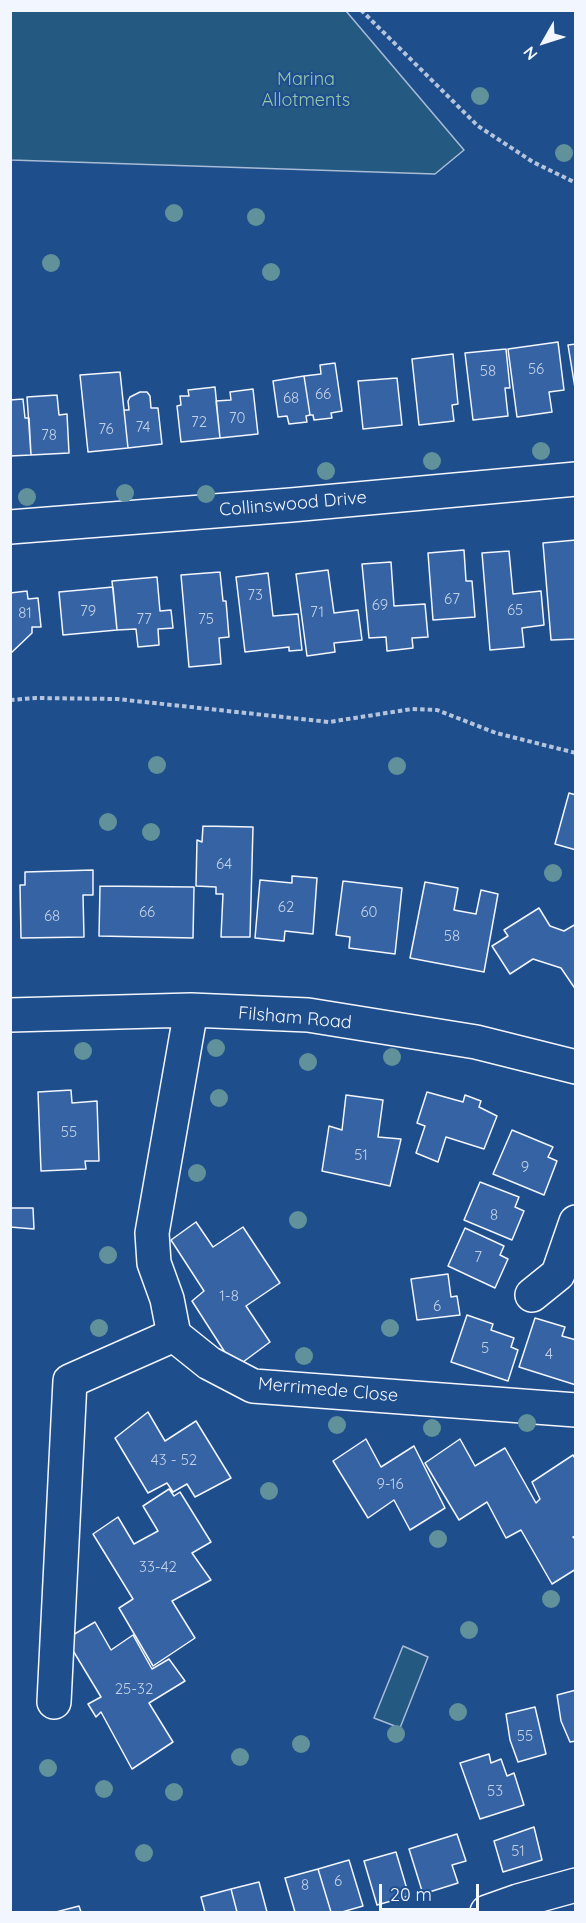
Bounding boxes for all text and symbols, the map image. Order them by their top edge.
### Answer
north arrow [514,12,574,72]
text: N [519,42,541,64]
park label: Marina Allotments [262,69,350,112]
house number: 56 [528,360,544,378]
house number: 58 [480,362,496,380]
house number: 66 [315,385,331,403]
house number: 68 [283,389,299,407]
house number: 70 [229,409,245,427]
house number: 72 [191,413,207,431]
house number: 74 [136,418,150,436]
house number: 76 [98,420,114,438]
house number: 78 [41,426,57,444]
street label: Collinswood Drive [218,487,368,521]
house number: 73 [247,586,263,604]
house number: 67 [444,590,460,608]
house number: 69 [372,596,388,614]
house number: 65 [507,601,523,619]
house number: 79 [80,602,96,620]
house number: 71 [310,603,324,621]
house number: 81 [18,604,32,622]
house number: 77 [136,610,152,628]
house number: 75 [198,610,214,628]
house number: 64 [216,855,232,873]
house number: 62 [278,898,294,916]
house number: 66 [139,903,155,921]
house number: 60 [361,903,377,921]
house number: 68 [44,907,60,925]
house number: 58 [444,927,460,945]
street label: Filsham Road [237,1002,353,1034]
house number: 55 [61,1123,77,1141]
house number: 51 [354,1146,368,1164]
house number: 9 [521,1158,529,1176]
house number: 8 [490,1206,498,1224]
house number: 7 [474,1248,482,1266]
house number: 1-8 [219,1287,239,1305]
house number: 6 [433,1297,441,1315]
house number: 5 [481,1339,489,1357]
house number: 4 [545,1345,553,1363]
street label: Merrimede Close [257,1373,399,1407]
house number: 43 - 52 [151,1451,197,1469]
house number: 9-16 [376,1475,404,1493]
house number: 33-42 [139,1558,177,1576]
house number: 25-32 [115,1680,153,1698]
house number: 55 [517,1727,533,1745]
house number: 53 [487,1782,503,1800]
house number: 51 [511,1842,525,1860]
house number: 6 [334,1872,342,1890]
scale bar [382,1872,482,1910]
house number: 8 [301,1876,309,1894]
text: 20 m [390,1883,432,1906]

